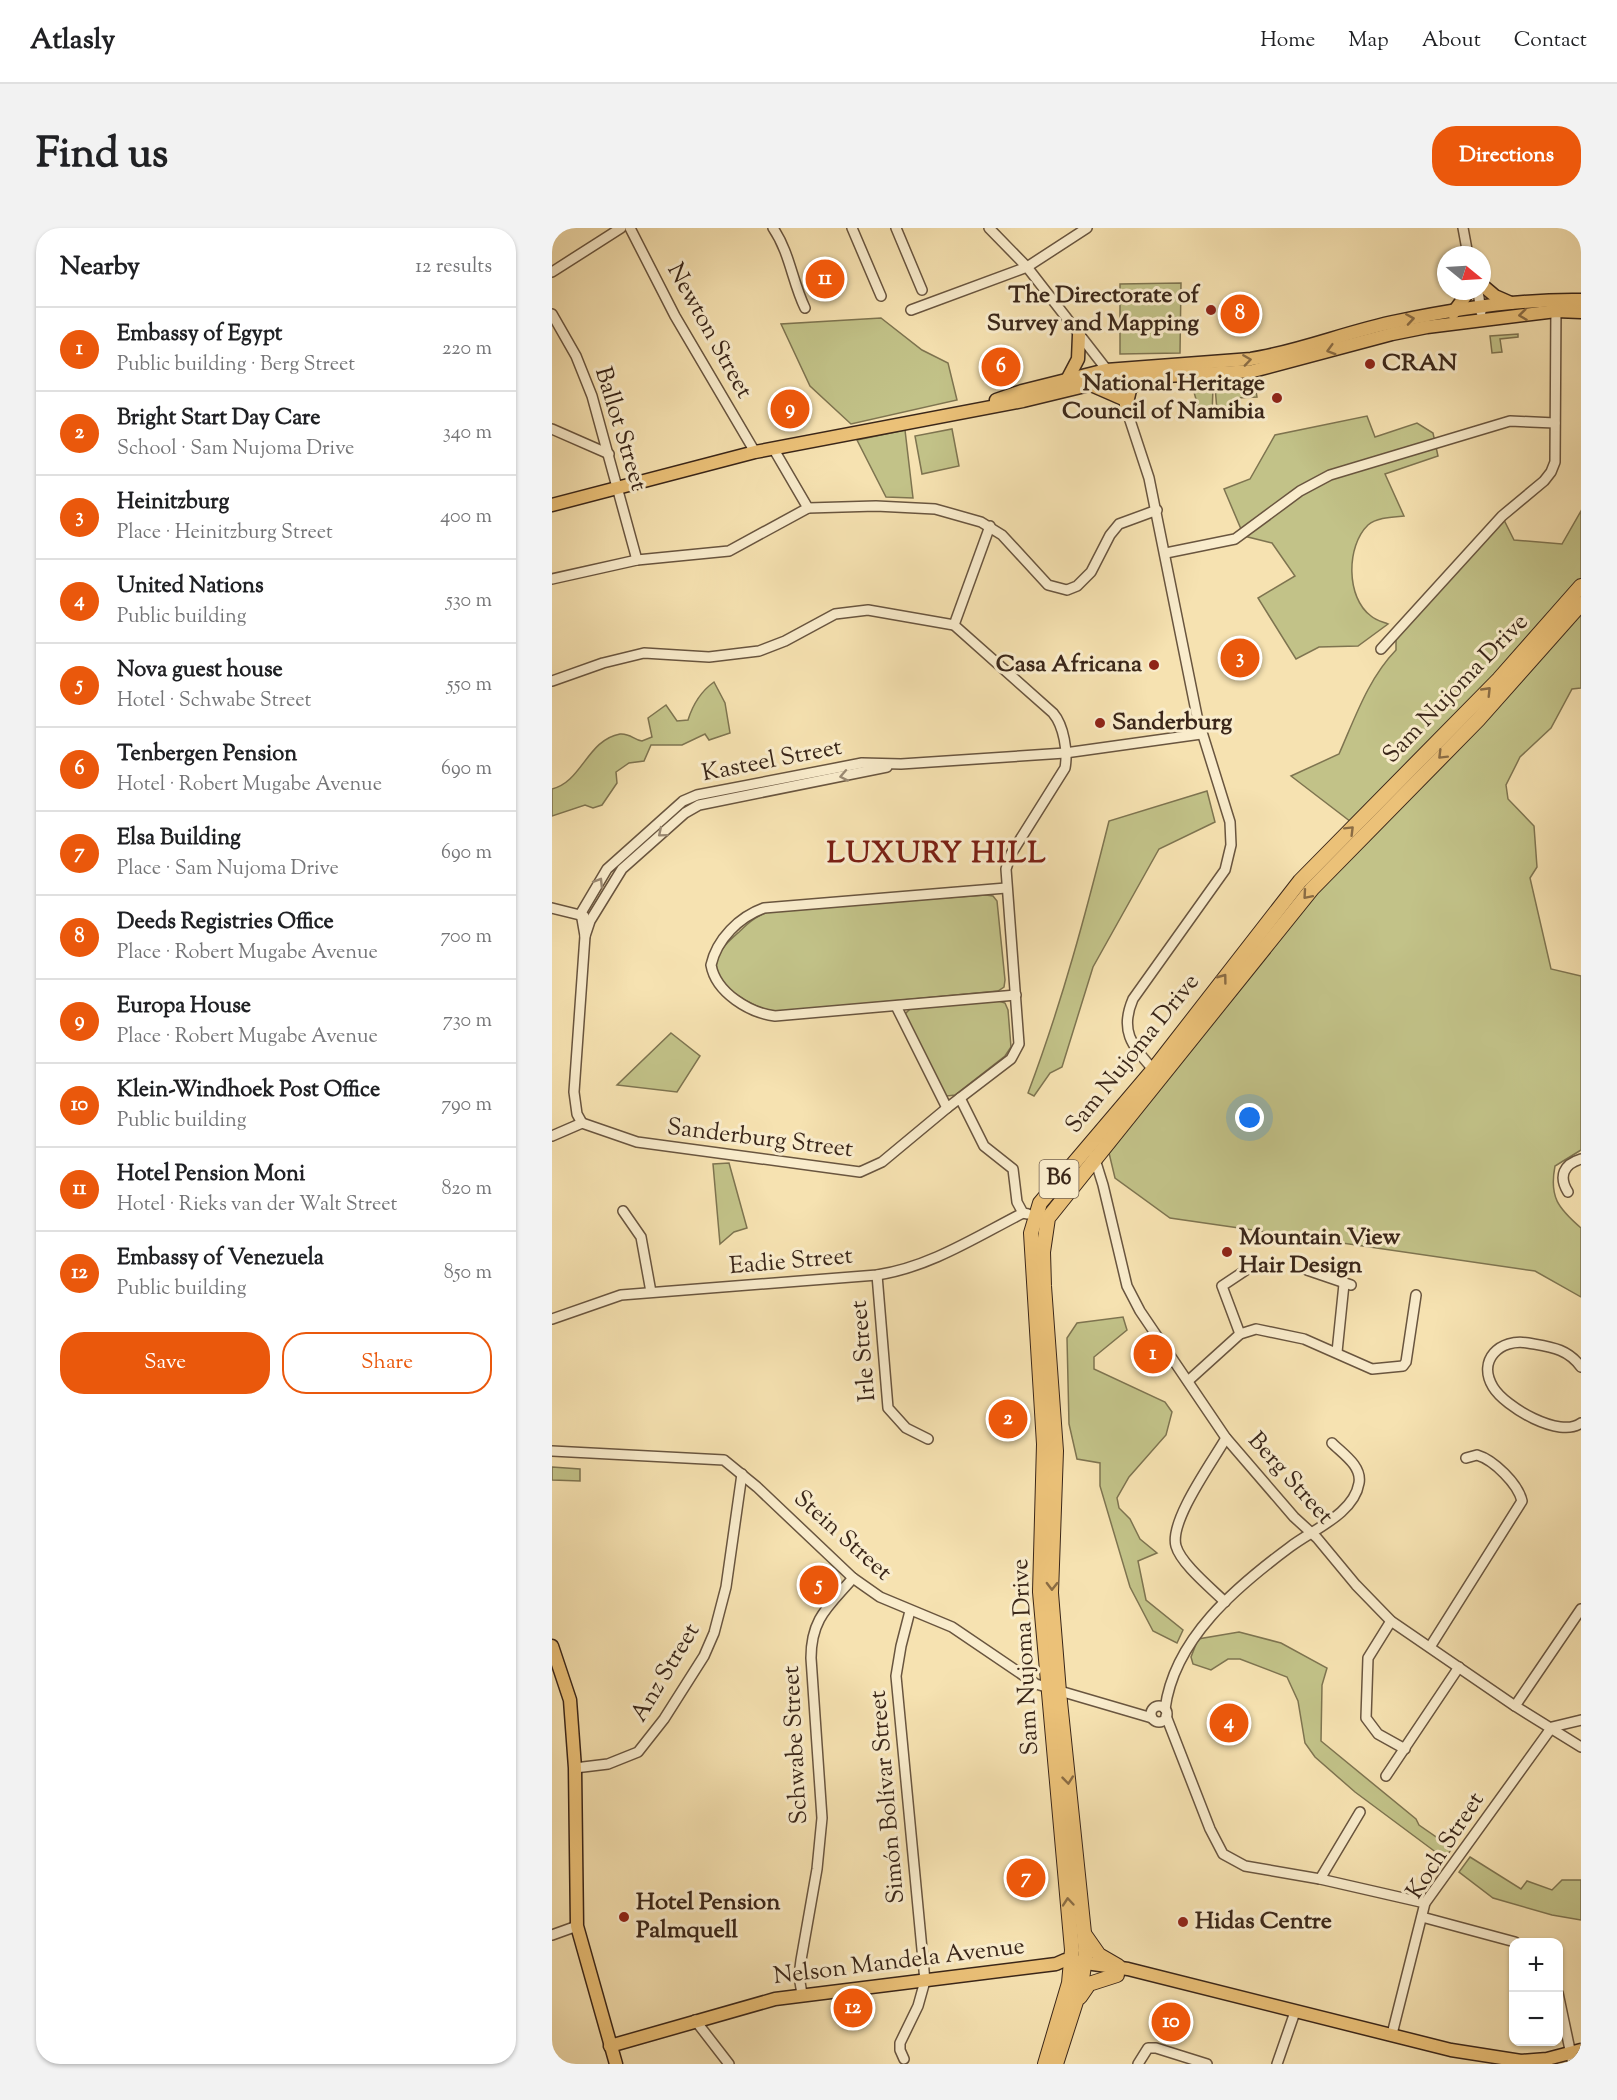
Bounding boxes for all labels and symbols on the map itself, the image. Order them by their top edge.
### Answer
north arrow [1437,246,1491,300]
pin: 11 [806,256,844,302]
street label: Newton Street [658,257,760,405]
place label: The Directorate of Survey and Mapping [987,279,1201,341]
pin: 8 [1220,292,1260,337]
marker: The Directorate of Survey and Mapping [1204,303,1218,317]
one-way arrow [1518,308,1527,321]
one-way arrow [1406,313,1415,325]
one-way arrow [1326,343,1336,356]
pin: 6 [982,344,1020,390]
place label: CRAN [1382,347,1457,381]
one-way arrow [1242,354,1251,366]
marker: CRAN [1363,357,1377,371]
street label: Ballot Street [585,363,655,495]
place label: National Heritage Council of Namibia [1062,367,1266,429]
pin: 9 [770,386,810,432]
marker: National Heritage Council of Namibia [1270,391,1284,405]
street label: Sam Nujoma Drive [1375,606,1537,772]
pin: 3 [1220,636,1260,680]
place label: Casa Africana [996,648,1143,682]
marker: Casa Africana [1147,658,1161,672]
one-way arrow [1480,688,1491,699]
place label: Sanderburg [1112,706,1233,740]
marker: Sanderburg [1093,716,1107,730]
street label: Kasteel Street [699,731,845,791]
one-way arrow [1439,748,1449,759]
one-way arrow [840,769,850,782]
one-way arrow [657,825,668,836]
one-way arrow [1343,826,1354,837]
district label: LUXURY HILL [827,833,1047,876]
one-way arrow [591,878,603,888]
one-way arrow [1303,888,1314,899]
street label: Sam Nujoma Drive [1058,967,1208,1141]
one-way arrow [1216,973,1227,984]
your location [1235,1103,1264,1132]
street label: Sanderburg Street [665,1111,855,1167]
road number: B6 [1040,1160,1078,1198]
place label: Mountain View Hair Design [1239,1221,1400,1283]
street label: Eadie Street [728,1240,854,1284]
marker: Mountain View Hair Design [1220,1245,1234,1259]
street label: Irle Street [843,1299,885,1403]
pin: 1 [1134,1332,1172,1376]
pin: 2 [988,1396,1028,1442]
street label: Berg Street [1239,1425,1341,1533]
street label: Stein Street [785,1483,899,1589]
street label: Sam Nujoma Drive [1004,1558,1048,1756]
pin: 5 [800,1562,838,1608]
one-way arrow [1045,1581,1058,1590]
street label: Anz Street [623,1617,709,1729]
street label: Schwabe Street [775,1665,817,1825]
street label: Simón Bolívar Street [862,1689,914,1905]
pin: 4 [1210,1700,1248,1746]
one-way arrow [1061,1775,1074,1785]
street label: Koch Street [1399,1786,1493,1906]
pin: 7 [1006,1856,1046,1900]
place label: Hotel Pension Palmquell [636,1886,781,1948]
one-way arrow [1062,1898,1075,1907]
place label: Hidas Centre [1195,1905,1332,1939]
marker: Hotel Pension Palmquell [617,1910,631,1924]
marker: Hidas Centre [1176,1915,1190,1929]
street label: Nelson Mandela Avenue [771,1930,1027,1994]
pin: 12 [834,1986,872,2030]
pin: 10 [1152,2000,1190,2044]

